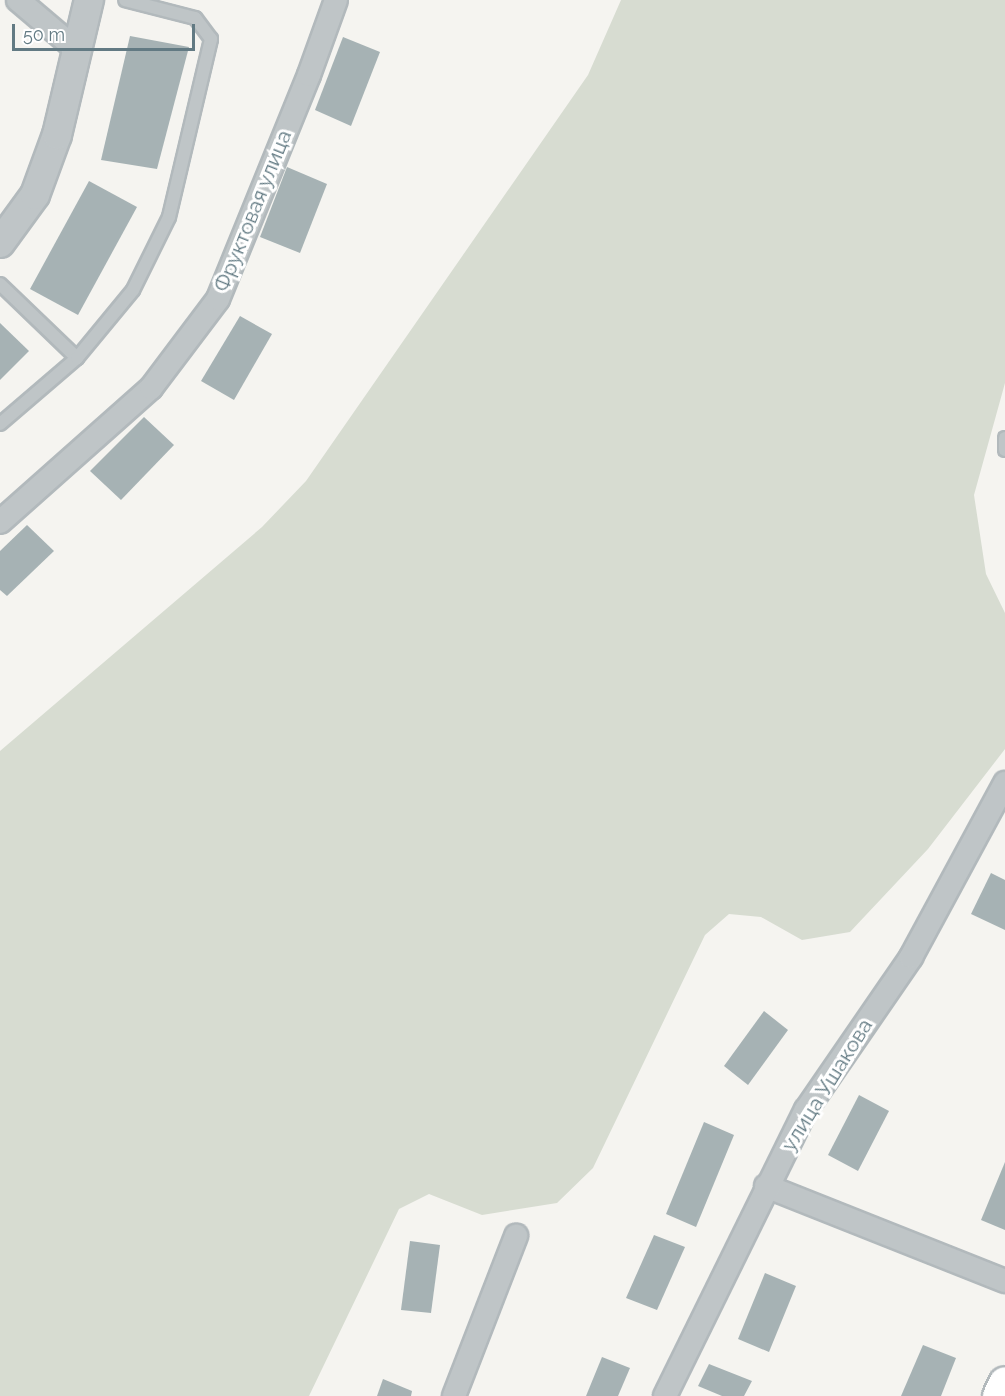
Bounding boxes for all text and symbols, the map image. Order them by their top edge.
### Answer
scale bar [15,12,198,50]
text: 50 m [23,24,65,45]
street label: Фруктовая улица [209,126,297,296]
street label: улица Ушакова [776,1014,878,1156]

